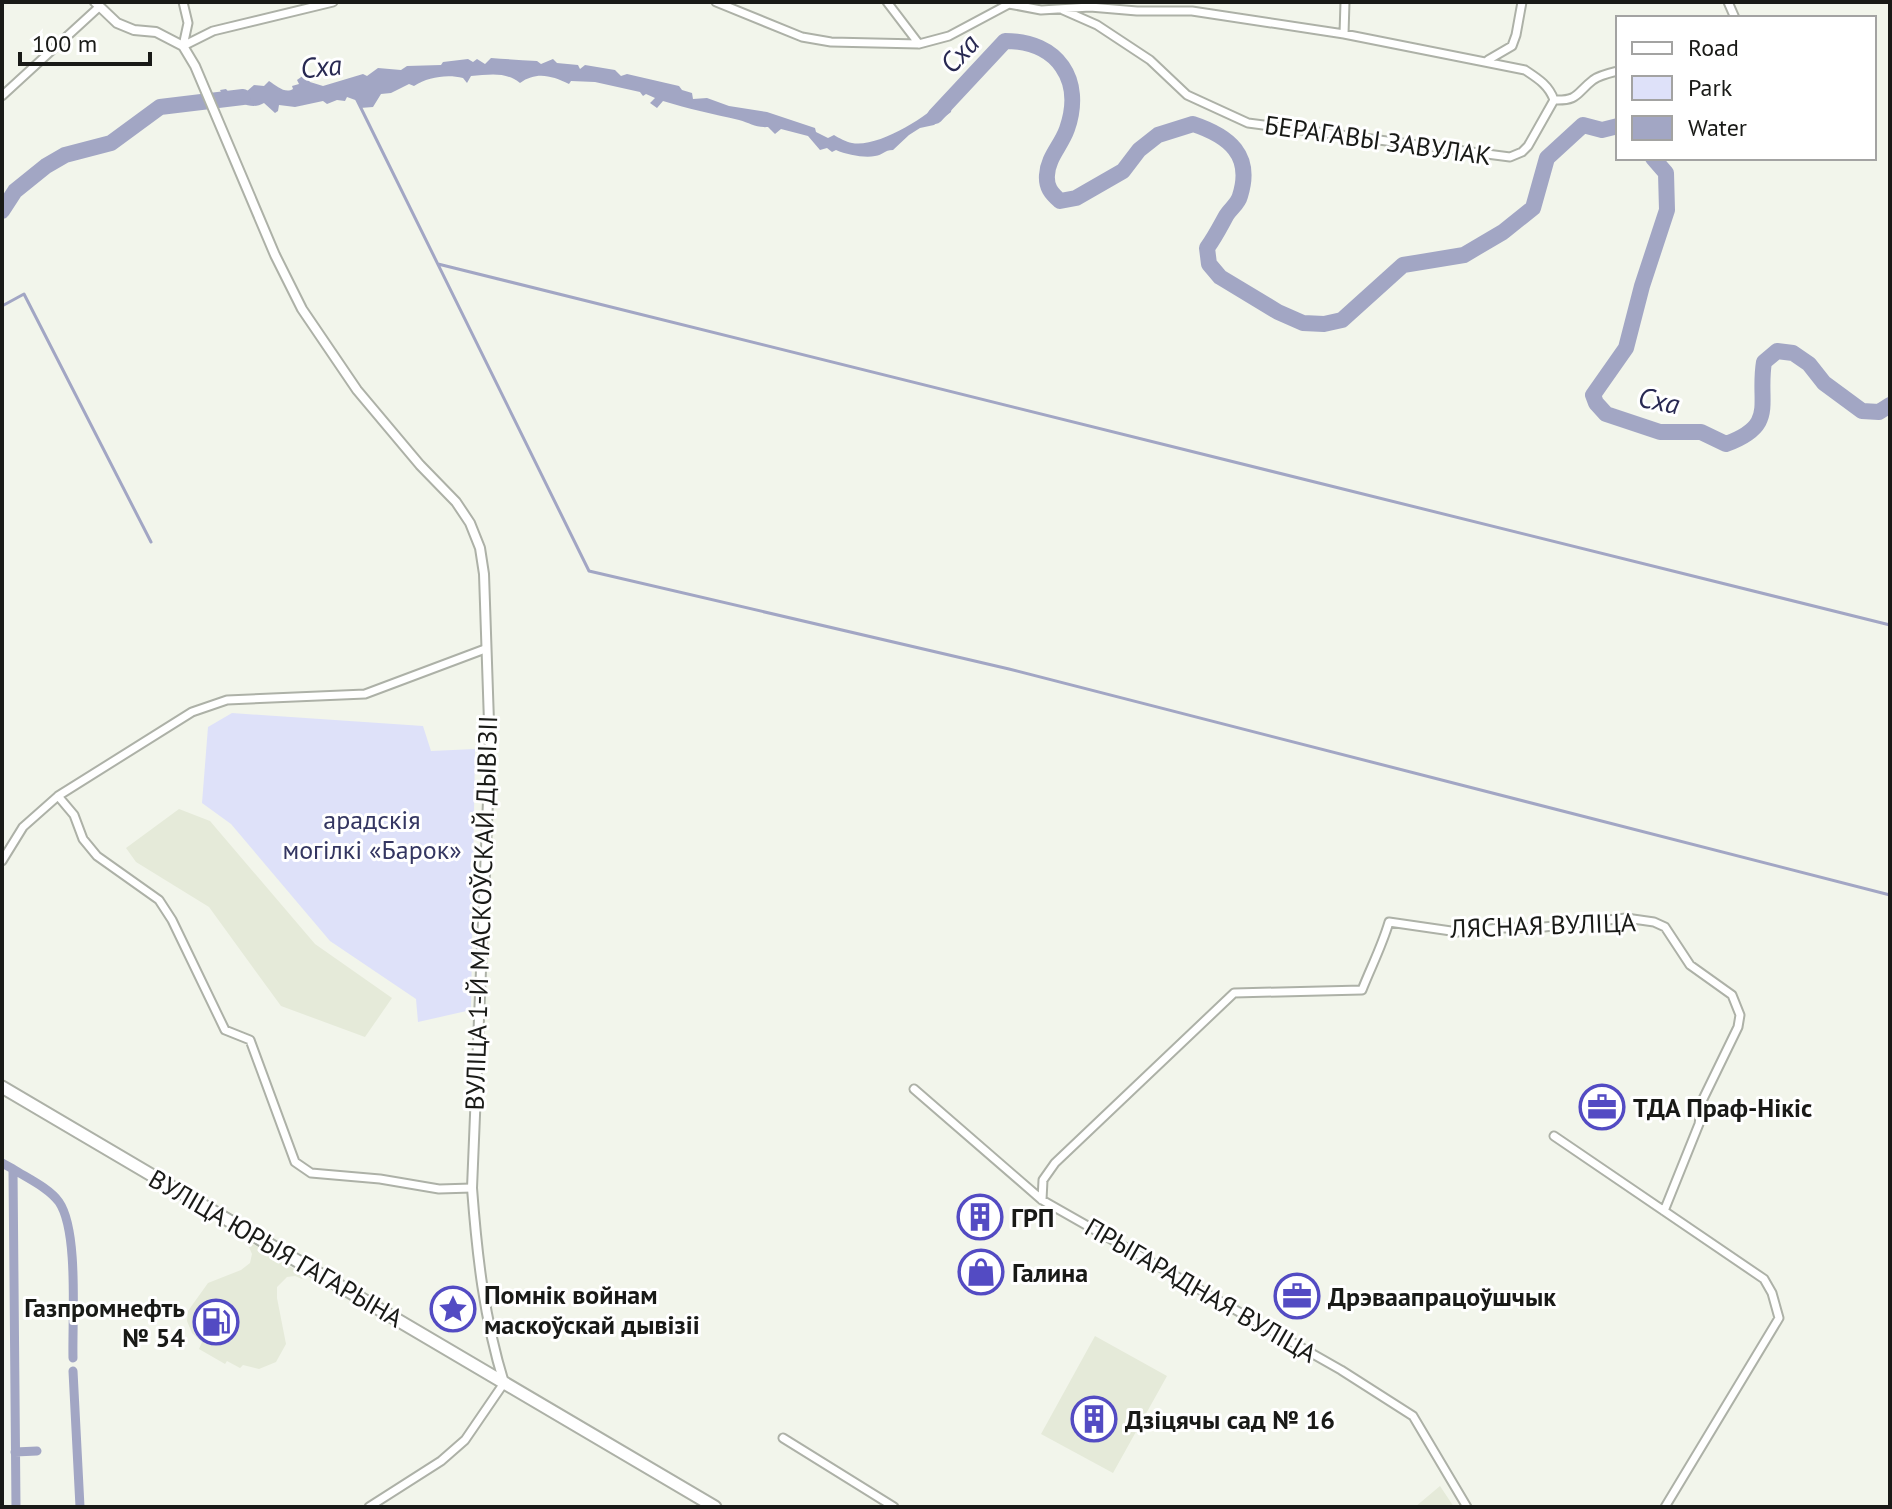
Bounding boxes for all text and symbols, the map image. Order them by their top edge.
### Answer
scale bar [20,16,150,66]
legend [1616,16,1876,160]
water label: Сха [931,25,987,81]
text: 100 m [32,28,97,59]
text: Road [1688,32,1739,63]
water label: Сха [299,45,344,87]
text: Park [1688,72,1733,103]
street label: БЕРАГАВЫ ЗАВУЛАК [1262,108,1494,172]
text: Water [1688,112,1747,143]
water label: Сха [1635,378,1683,422]
street label: ВУЛІЦА 1-Й МАСКОЎСКАЙ ДЫВІЗІІ [458,715,504,1111]
park label: арадскія могілкі «Барок» [282,803,462,866]
street label: ЛЯСНАЯ ВУЛІЦА [1449,905,1636,945]
office icon: ТДА Праф-Нікіс [1578,1083,1626,1131]
place label: ТДА Праф-Нікіс [1633,1091,1812,1124]
street label: ВУЛІЦА ЮРЫЯ ГАГАРЫНА [143,1162,409,1334]
building icon: ГРП [956,1193,1004,1241]
place label: ГРП [1011,1201,1054,1234]
street label: ПРЫГАРАДНАЯ ВУЛІЦА [1079,1210,1323,1370]
shop icon: Галина [957,1248,1005,1296]
place label: Галина [1012,1256,1088,1289]
office icon: Дрэваапрацоўшчык [1273,1272,1321,1320]
place label: Помнік войнам маскоўскай дывізіі [484,1278,700,1341]
place label: Дрэваапрацоўшчык [1328,1280,1556,1313]
place icon: Помнік войнам маскоўскай дывізіі [429,1285,477,1333]
place label: Газпромнефть № 54 [24,1291,185,1354]
fuel station icon: Газпромнефть № 54 [192,1298,240,1346]
building icon: Дзіцячы сад № 16 [1070,1395,1118,1443]
place label: Дзіцячы сад № 16 [1125,1403,1335,1436]

